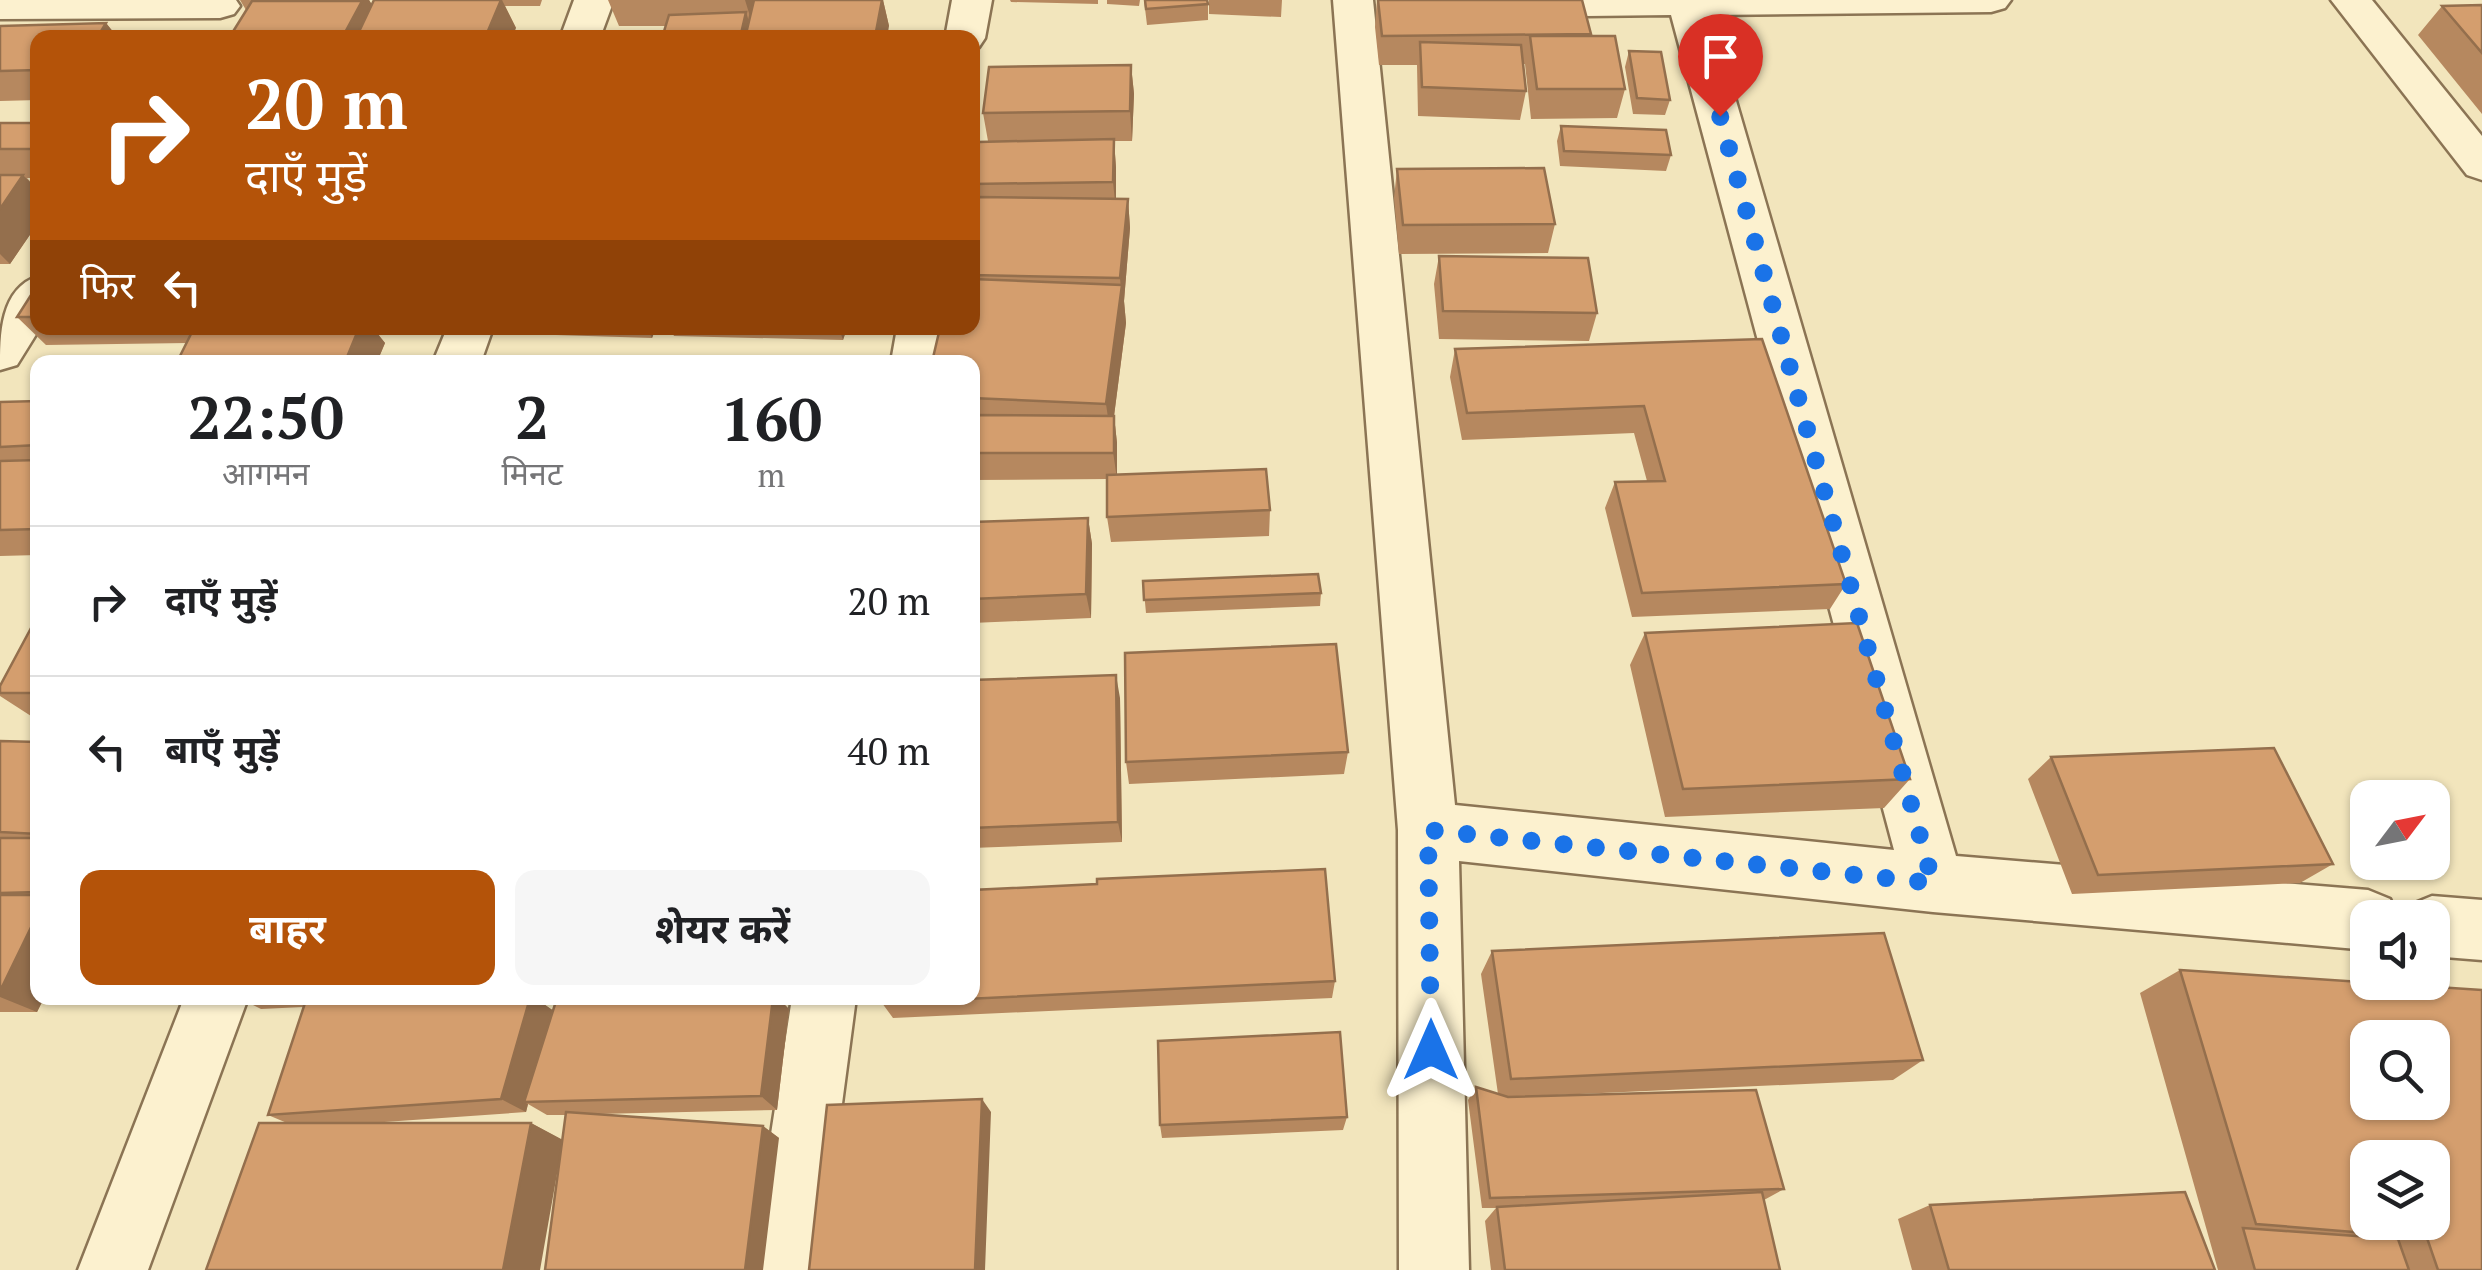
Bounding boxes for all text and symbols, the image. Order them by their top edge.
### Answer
pin [1678,14,1763,117]
icon: arrive [1693,29,1748,84]
text: 20 m [245,56,408,149]
icon: right [80,70,210,200]
text: दाएँ मुड़ें [245,145,367,205]
text: फिर [80,260,135,310]
icon: left [155,260,210,315]
text: 22:50 [188,377,344,456]
text: 2 [515,377,549,456]
text: 160 [721,379,822,458]
text: आगमन [222,452,310,494]
text: मिनट [502,452,563,494]
text: m [758,454,785,496]
icon: right [80,574,135,629]
text: दाएँ मुड़ें [165,574,277,624]
text: 20 m [847,576,930,626]
icon: left [80,724,135,779]
text: बाएँ मुड़ें [165,724,279,774]
text: 40 m [847,726,930,776]
north arrow [2350,780,2450,880]
map controls [2350,780,2450,1240]
button: बाहर [80,870,495,985]
button: शेयर करें [515,870,930,985]
button: sound [2350,900,2450,1000]
position arrow [1379,998,1483,1102]
button: search [2350,1020,2450,1120]
button: layers [2350,1140,2450,1240]

